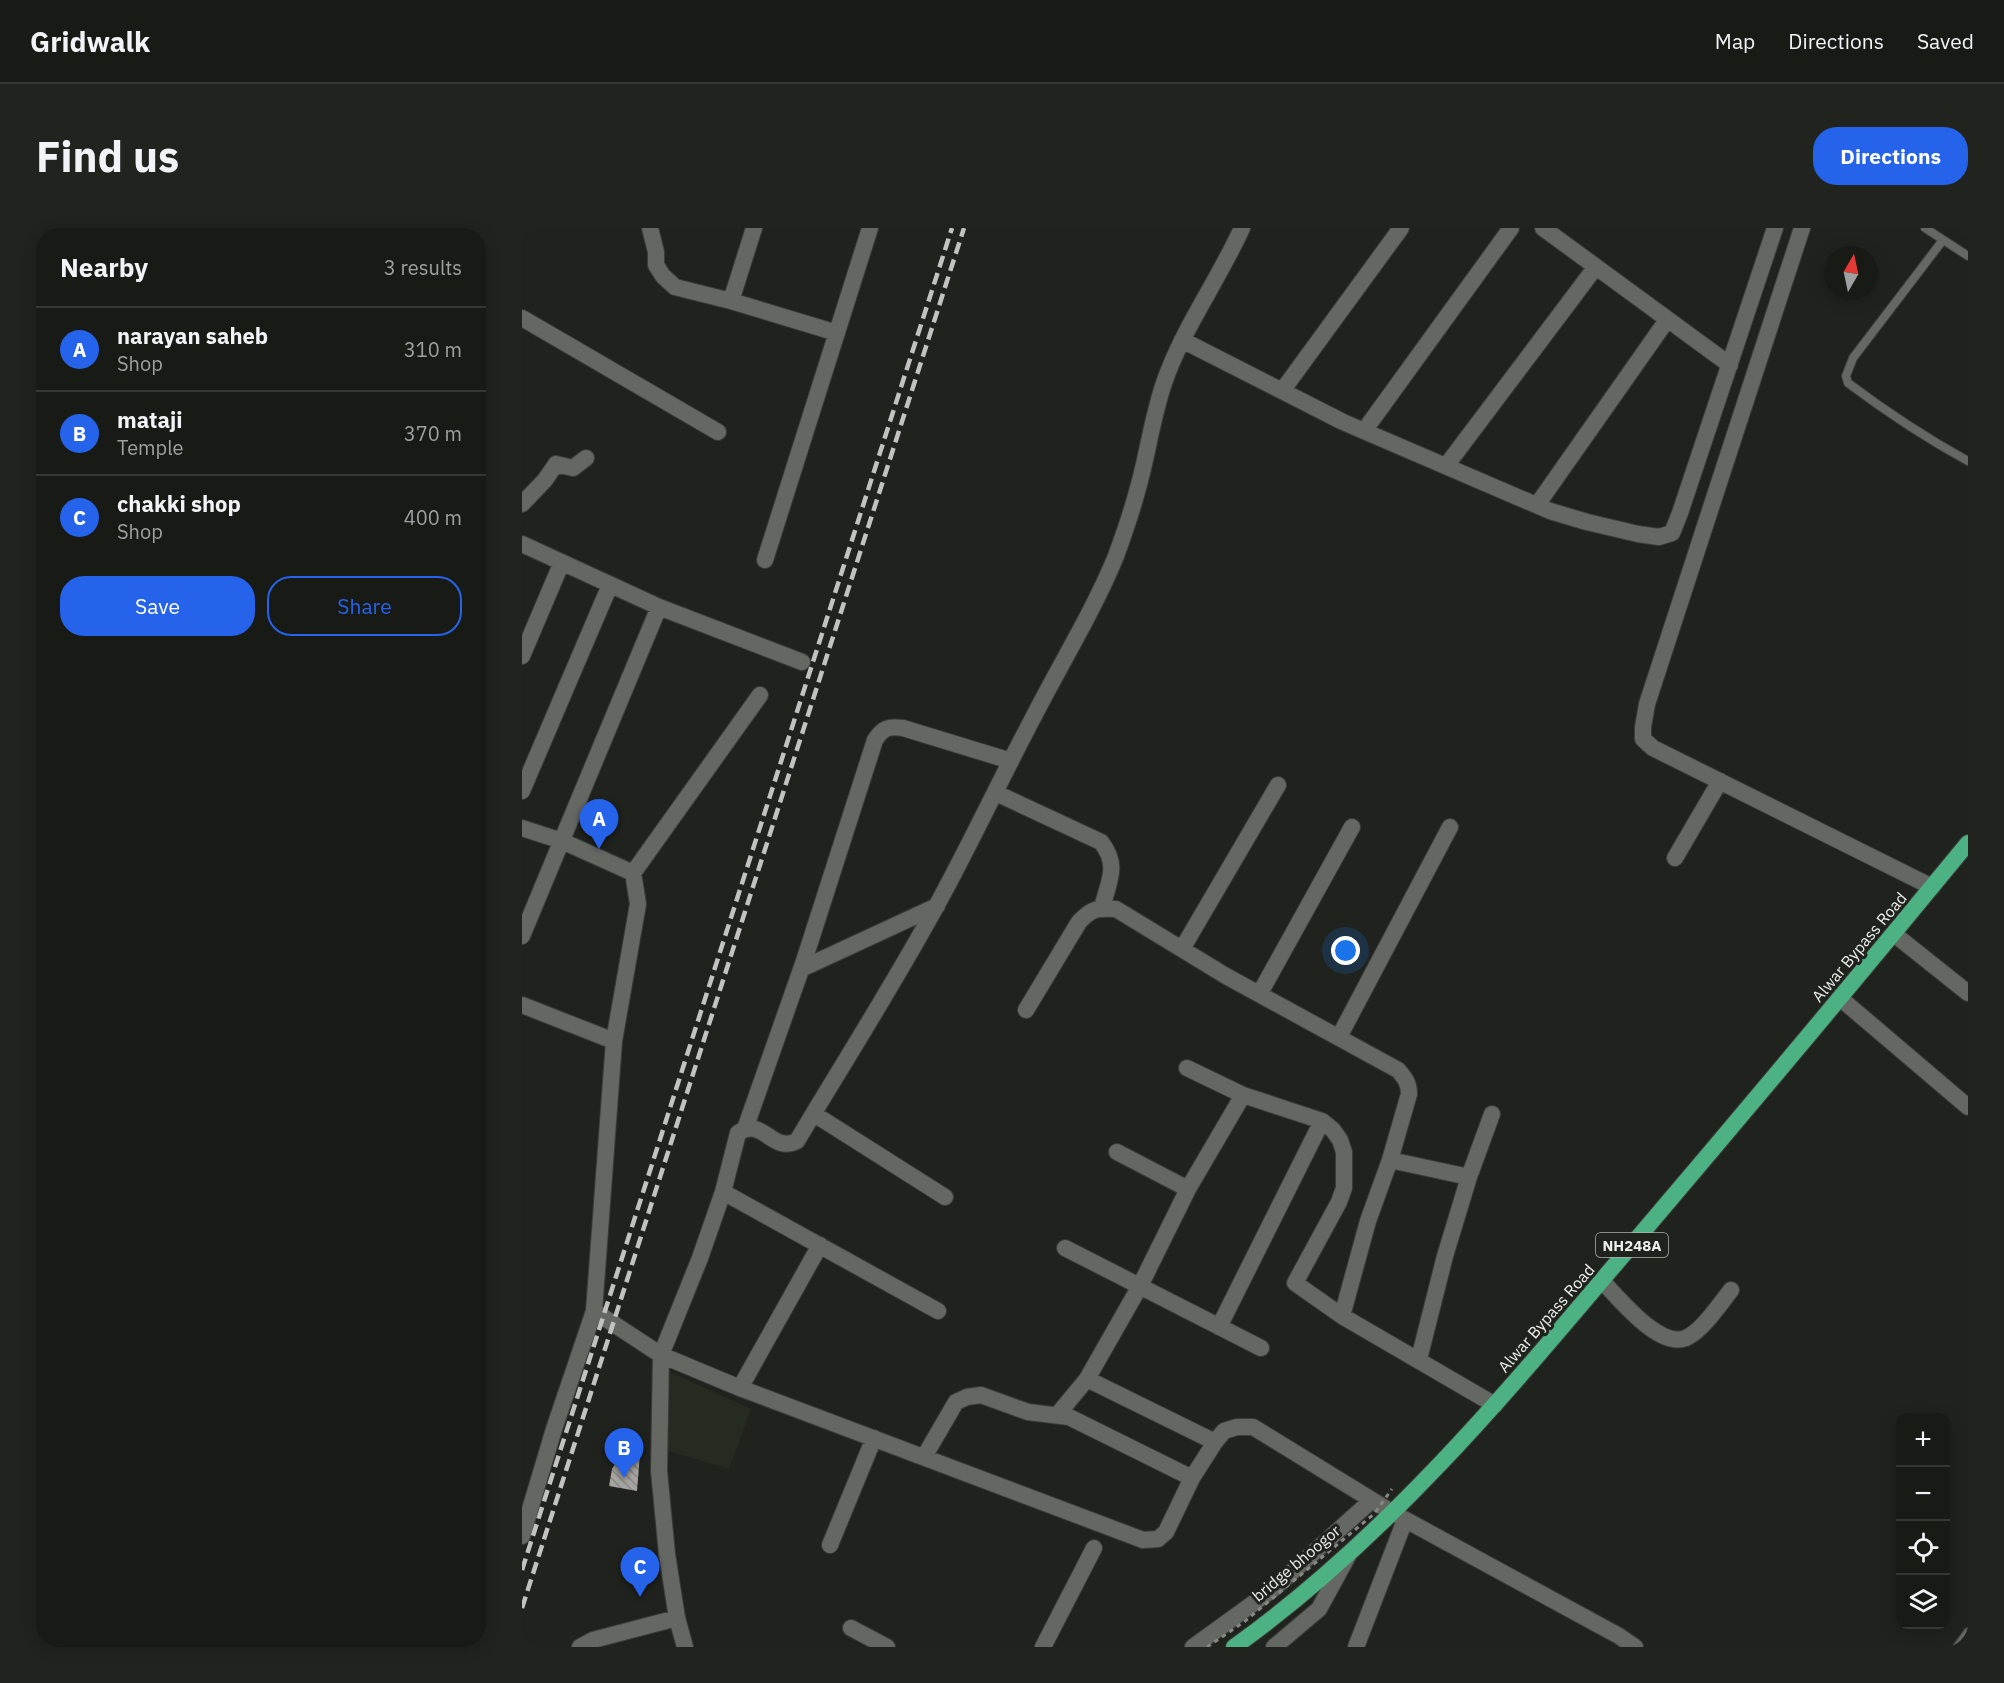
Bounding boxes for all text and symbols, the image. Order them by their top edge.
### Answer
text: Gridwalk [30,23,150,60]
text: Map [1715,27,1755,55]
text: Directions [1788,27,1884,55]
text: Saved [1917,27,1974,55]
button: Directions [1813,127,1968,185]
text: Find us [36,129,179,184]
north arrow [1824,246,1878,300]
text: Nearby [60,250,148,284]
text: 3 results [384,254,462,281]
text: narayan saheb [117,321,268,350]
text: A [73,336,86,363]
text: 310 m [404,336,462,363]
text: Shop [117,350,163,377]
text: mataji [117,405,183,434]
text: B [73,420,86,447]
text: 370 m [404,420,462,447]
text: Temple [117,434,184,461]
text: chakki shop [117,489,241,518]
text: C [73,504,86,531]
text: 400 m [404,504,462,531]
text: Shop [117,518,163,545]
button: Save [60,576,255,636]
button: Share [267,576,462,636]
pin: A [580,800,619,849]
street label: Alwar Bypass Road [1807,888,1911,1006]
your location [1331,936,1360,965]
road number: NH248A [1596,1233,1668,1257]
street label: Alwar Bypass Road [1494,1260,1598,1376]
map controls [1896,1413,1950,1629]
button: + [1896,1413,1950,1467]
pin: B [604,1428,644,1478]
button: − [1896,1467,1950,1521]
street label: bridge bhoogor [1248,1520,1344,1606]
button: locate [1896,1521,1950,1575]
pin: C [620,1548,660,1597]
button: layers [1896,1575,1950,1629]

